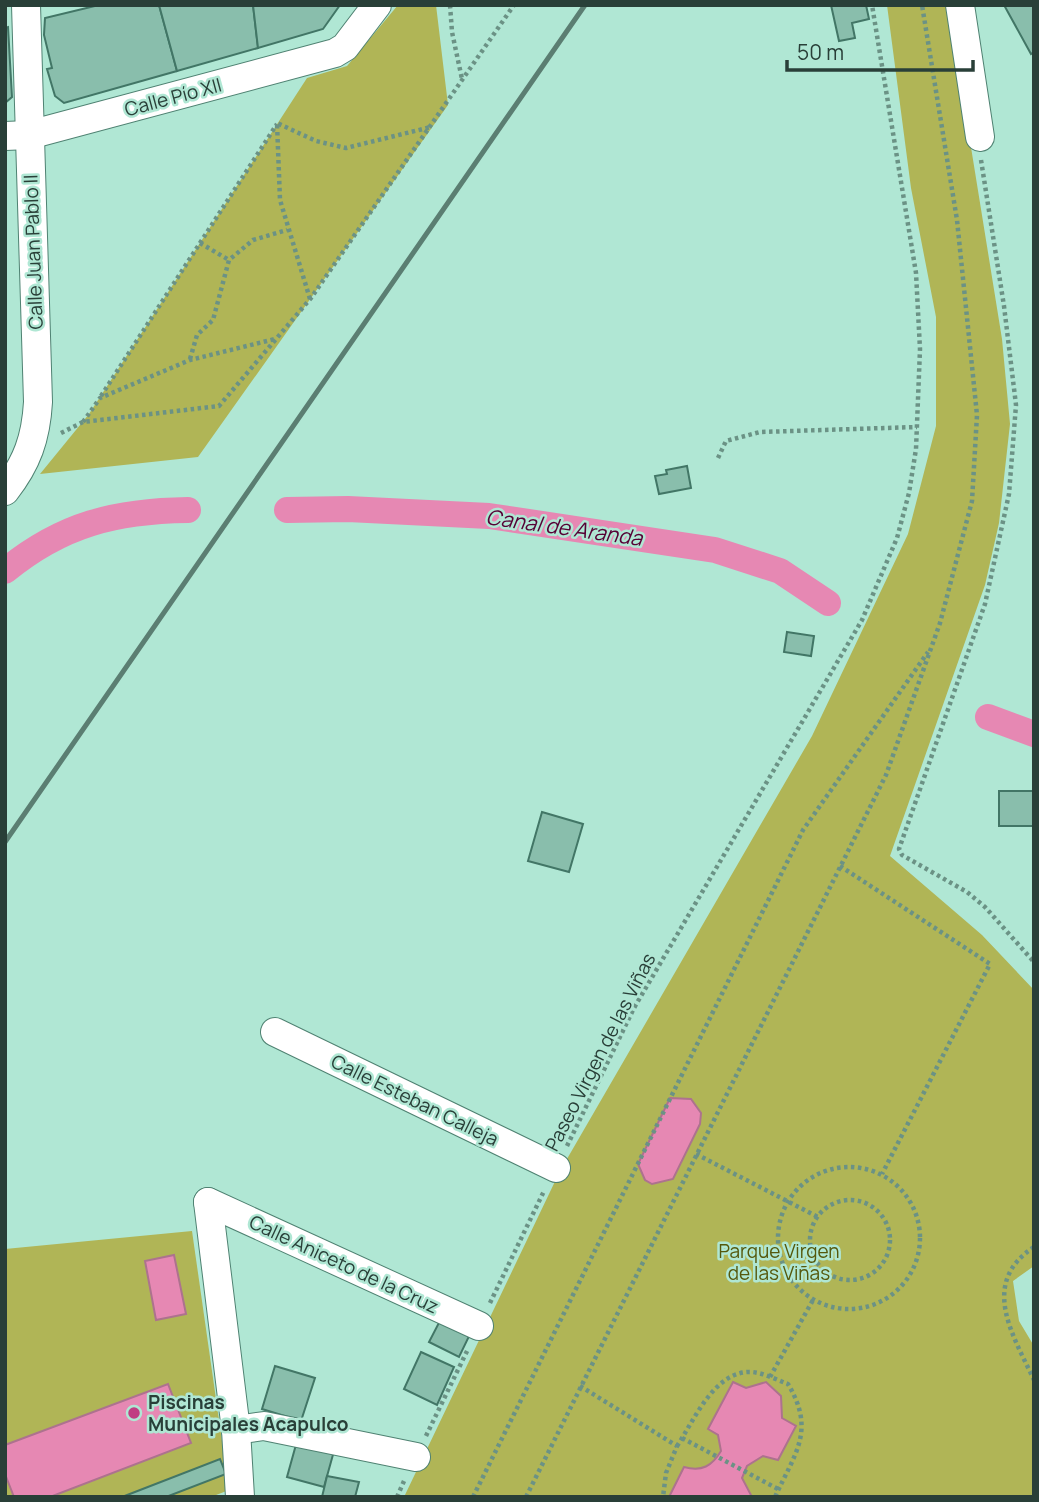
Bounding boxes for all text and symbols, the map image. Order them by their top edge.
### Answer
scale bar [787,28,972,72]
text: 50 m [797,38,844,66]
street label: Calle Pío XII [122,72,224,122]
street label: Calle Juan Pablo II [17,174,49,330]
water label: Canal de Aranda [484,502,645,552]
street label: Paseo Virgen de las Viñas [539,948,661,1156]
street label: Calle Esteban Calleja [327,1048,503,1152]
street label: Calle Aniceto de la Cruz [245,1209,443,1319]
park label: Parque Virgen de las Viñas [718,1238,840,1286]
place label: Piscinas Municipales Acapulco [148,1389,349,1437]
marker: Piscinas Municipales Acapulco [126,1405,142,1421]

